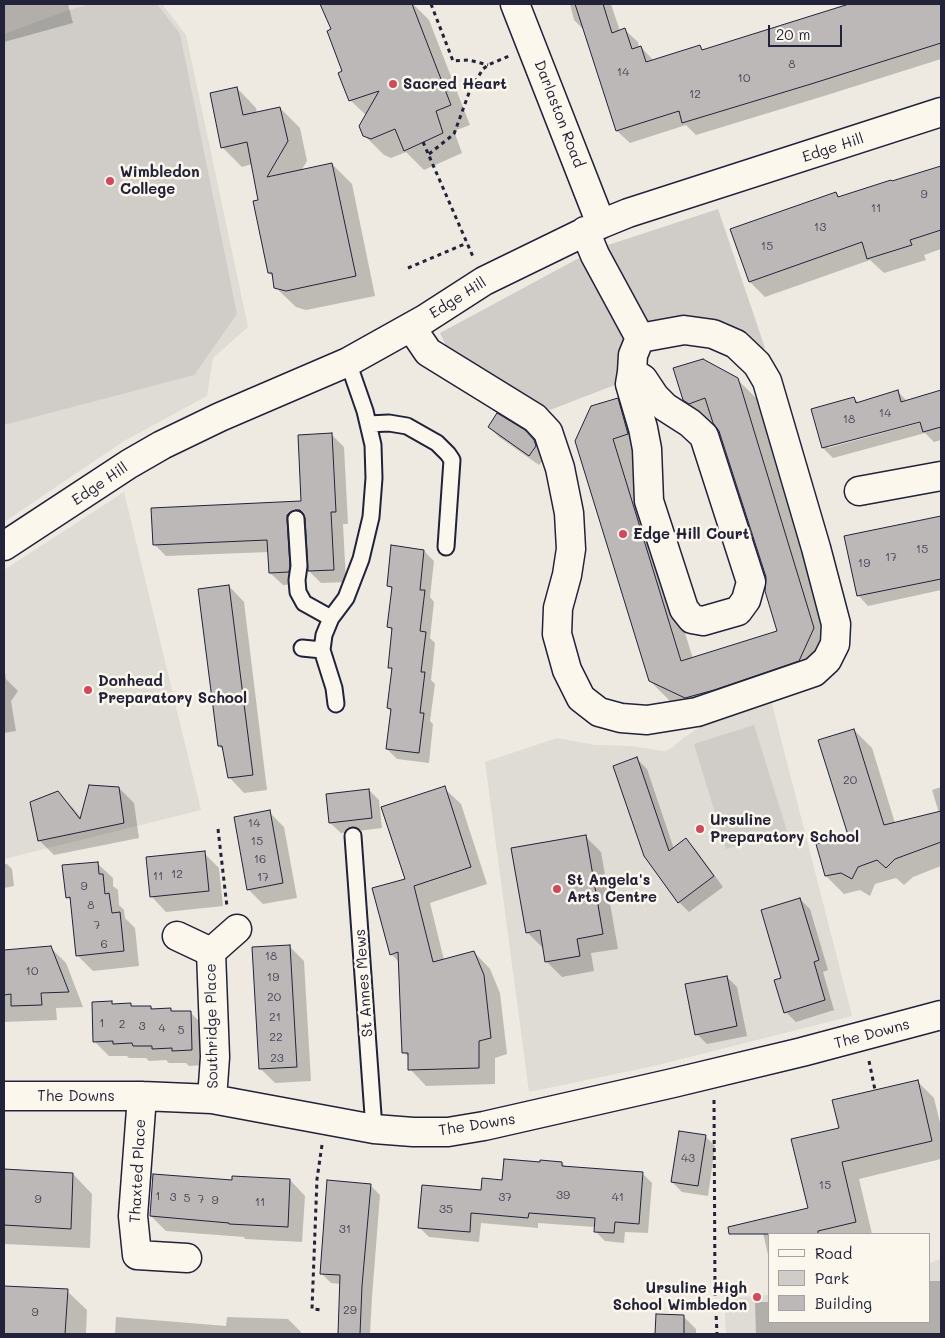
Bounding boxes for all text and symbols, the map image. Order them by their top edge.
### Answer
scale bar [770,15,844,47]
text: 20 m [776,24,810,44]
house number: 8 [788,57,796,71]
street label: Darlaston Road [530,58,588,170]
house number: 14 [617,65,629,79]
house number: 10 [738,71,750,85]
place label: Sacred Heart [403,75,507,93]
marker: Sacred Heart [387,78,399,90]
house number: 12 [689,87,701,101]
street label: Edge Hill [800,130,866,166]
place label: Wimbledon College [120,163,199,198]
marker: Wimbledon College [104,175,116,187]
house number: 9 [920,187,928,201]
house number: 11 [871,201,881,215]
house number: 13 [814,220,826,234]
house number: 15 [761,239,773,253]
street label: Edge Hill [426,273,490,323]
house number: 14 [879,406,891,420]
house number: 18 [843,412,855,426]
street label: Edge Hill [69,459,131,509]
place label: Edge Hill Court [633,525,749,543]
marker: Edge Hill Court [617,528,629,540]
house number: 15 [916,542,928,556]
house number: 17 [885,550,897,564]
house number: 19 [858,556,870,570]
place label: Donhead Preparatory School [98,672,247,707]
marker: Donhead Preparatory School [82,684,94,696]
house number: 20 [843,773,857,787]
place label: Ursuline Preparatory School [710,811,859,846]
house number: 14 [248,816,260,830]
marker: Ursuline Preparatory School [694,823,706,835]
house number: 15 [251,834,263,848]
house number: 16 [254,852,266,866]
house number: 12 [171,867,183,881]
house number: 11 [153,869,163,883]
house number: 17 [257,870,269,884]
place label: St Angela's Arts Centre [567,871,657,906]
house number: 9 [80,879,88,893]
marker: St Angela's Arts Centre [551,883,563,895]
house number: 8 [87,898,95,912]
house number: 7 [94,918,100,932]
street label: St Annes Mews [351,928,377,1038]
house number: 6 [100,937,108,951]
house number: 18 [265,949,277,963]
street label: Southridge Place [202,963,222,1089]
house number: 10 [26,964,38,978]
house number: 19 [267,970,279,984]
house number: 20 [267,990,281,1004]
house number: 21 [269,1010,281,1024]
street label: The Downs [832,1015,912,1053]
house number: 1 [99,1016,105,1030]
house number: 2 [119,1017,125,1031]
house number: 3 [138,1019,146,1033]
house number: 4 [158,1021,166,1035]
house number: 5 [178,1023,184,1037]
house number: 22 [269,1030,283,1044]
house number: 23 [270,1051,284,1065]
street label: The Downs [37,1087,115,1105]
street label: The Downs [437,1110,517,1140]
street label: Thaxted Place [126,1118,150,1224]
house number: 43 [681,1151,695,1165]
house number: 15 [819,1178,831,1192]
house number: 39 [556,1188,570,1202]
house number: 1 [155,1189,161,1203]
house number: 3 [169,1190,177,1204]
house number: 37 [498,1190,512,1204]
house number: 41 [612,1190,624,1204]
house number: 5 [184,1191,190,1205]
house number: 9 [34,1192,42,1206]
house number: 7 [198,1192,204,1206]
house number: 9 [211,1193,219,1207]
house number: 11 [255,1195,265,1209]
house number: 35 [439,1202,453,1216]
house number: 31 [339,1222,351,1236]
legend [768,1233,930,1323]
text: Road [815,1243,852,1263]
text: Park [815,1268,849,1288]
place label: Ursuline High School Wimbledon [613,1279,747,1314]
marker: Ursuline High School Wimbledon [751,1291,763,1303]
text: Building [815,1293,872,1313]
house number: 29 [343,1303,357,1317]
house number: 9 [31,1305,39,1319]

